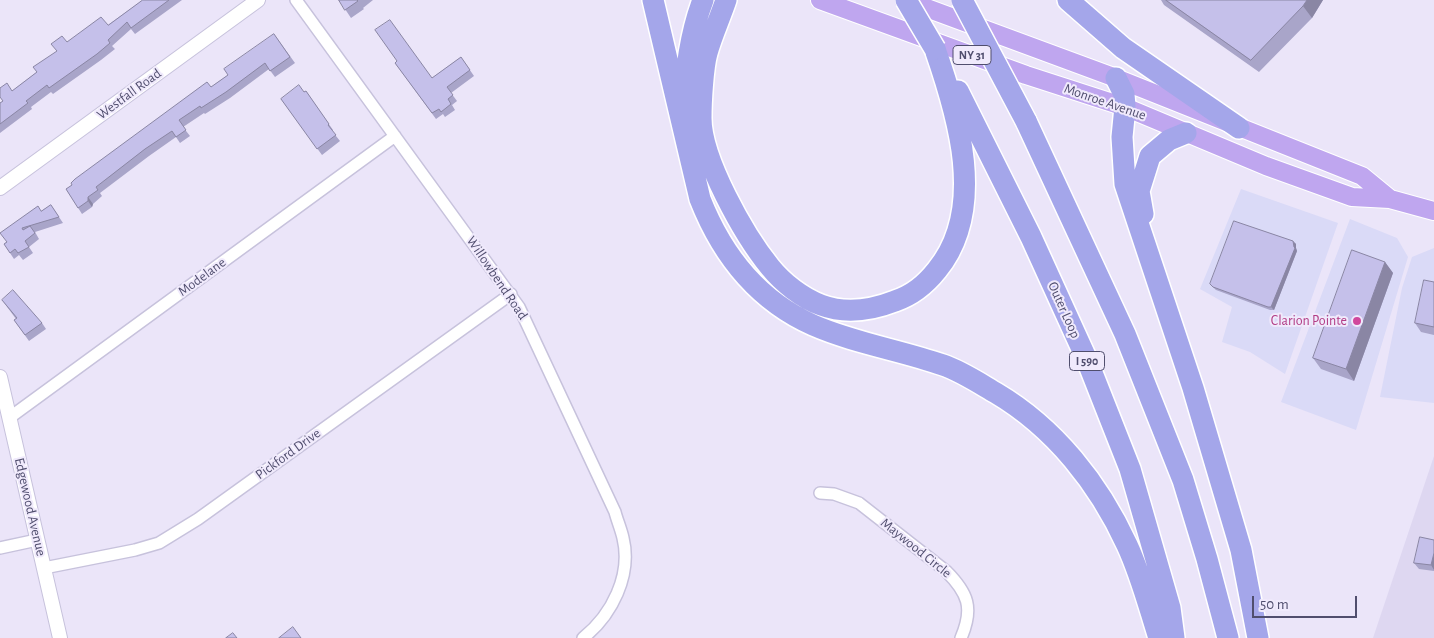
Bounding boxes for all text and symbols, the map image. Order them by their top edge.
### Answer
road number: NY 31 [953,46,991,64]
street label: Westfall Road [93,65,165,123]
street label: Monroe Avenue [1062,80,1148,124]
street label: Willowbend Road [463,233,531,323]
street label: Modelane [175,254,229,300]
street label: Outer Loop [1044,279,1084,341]
place label: Clarion Pointe [1271,313,1347,329]
marker: Clarion Pointe [1351,315,1363,327]
road number: I 590 [1070,352,1104,371]
street label: Pickford Drive [252,425,324,483]
street label: Edgewood Avenue [11,456,49,558]
street label: Maywood Circle [877,514,955,582]
scale bar [1254,586,1359,618]
text: 50 m [1260,597,1289,612]

